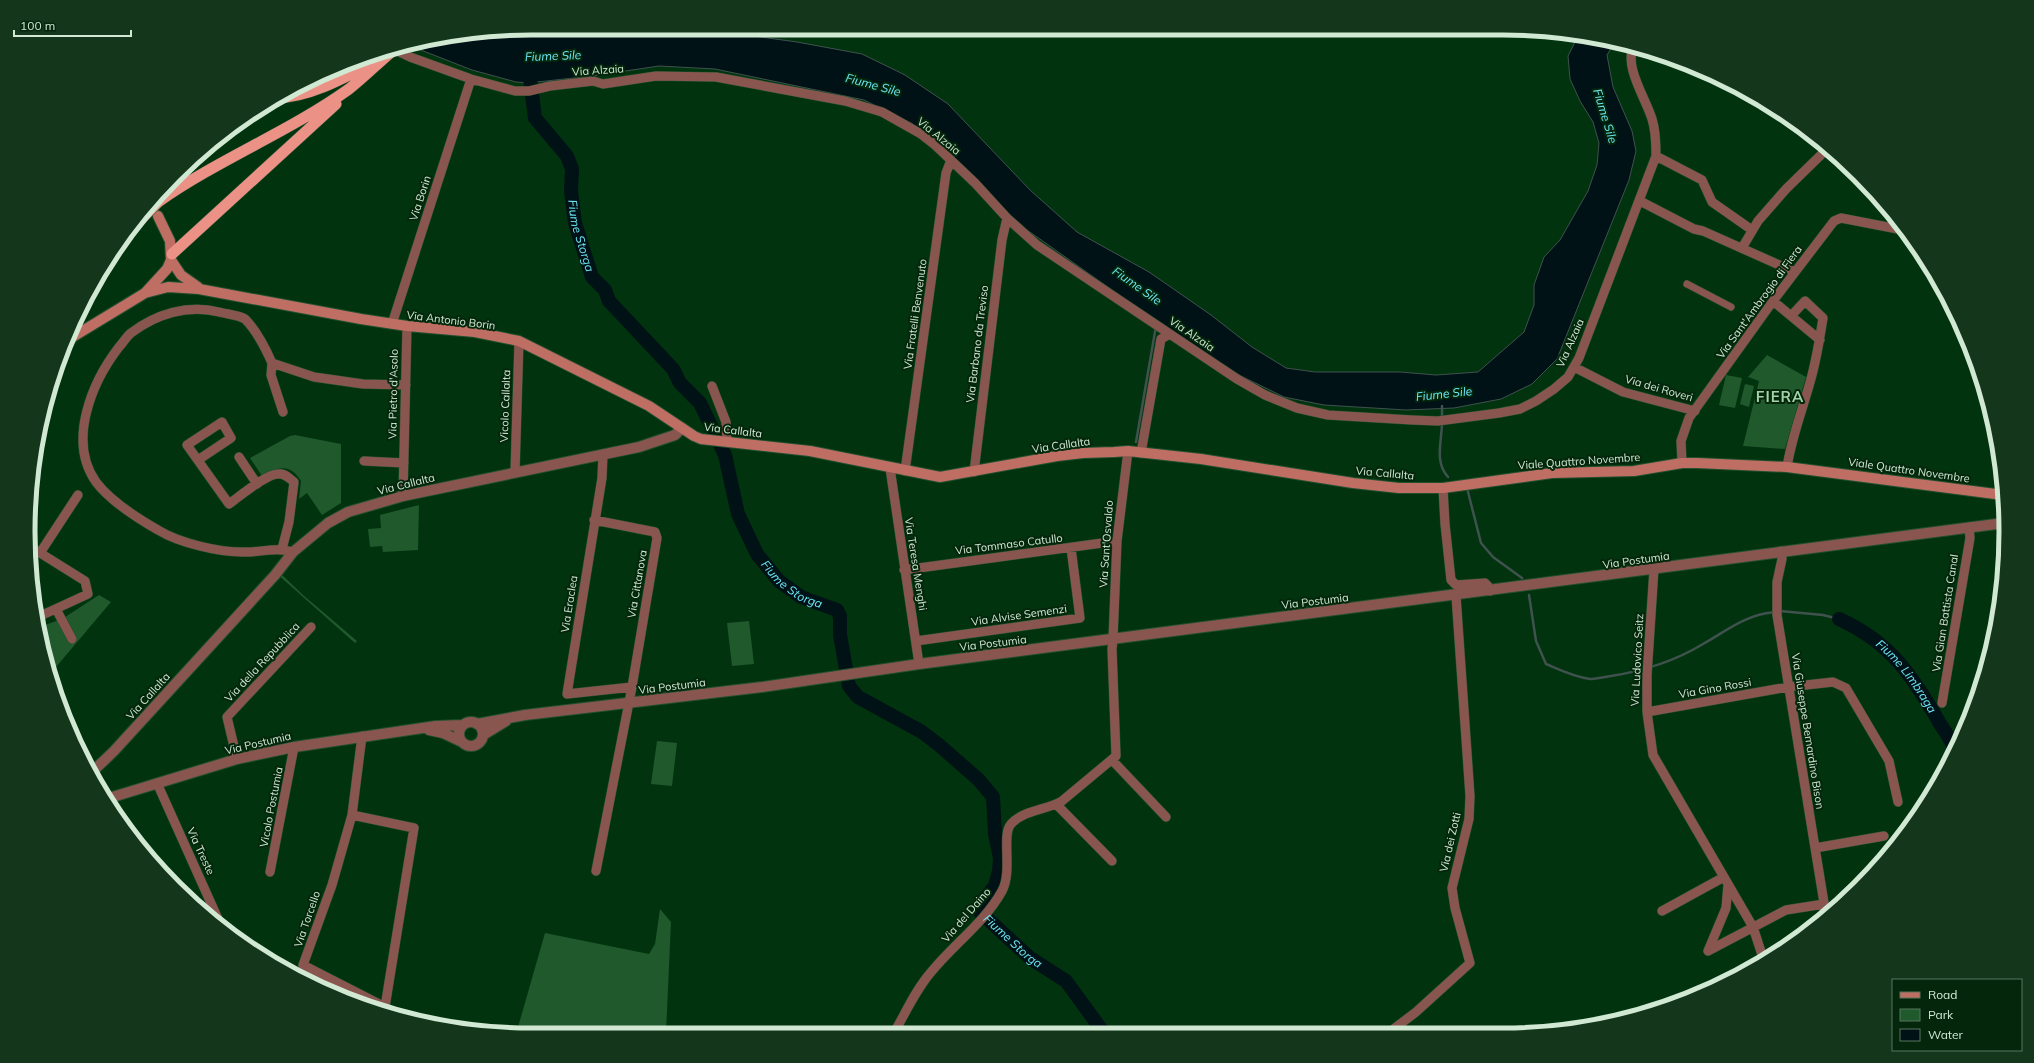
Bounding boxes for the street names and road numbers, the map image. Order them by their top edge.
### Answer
street label: Via Alzaia [572,61,624,79]
street label: Via Alzaia [914,114,964,158]
street label: Via Borin [406,174,434,222]
street label: Via Sant'Ambrogio di Fiera [1713,243,1805,361]
street label: Via Fratelli Benvenuto [900,258,930,370]
street label: Via Barbano da Treviso [963,284,991,404]
street label: Via Antonio Borin [406,308,496,332]
street label: Via Alzaia [1167,314,1217,354]
street label: Via Alzaia [1553,316,1587,370]
street label: Via Pietro d'Asolo [385,349,401,439]
street label: Vicolo Callalta [497,370,513,442]
street label: Via dei Roveri [1623,372,1695,404]
street label: Via Callalta [703,419,763,441]
street label: Via Callalta [1031,434,1091,456]
street label: Viale Quattro Novembre [1517,450,1641,472]
street label: Viale Quattro Novembre [1847,455,1971,485]
street label: Via Callalta [1355,463,1415,483]
street label: Via Callalta [376,470,436,498]
street label: Via Sant'Osvaldo [1096,500,1116,588]
street label: Via Teresa Menghi [902,517,930,611]
street label: Via Tommaso Catullo [955,530,1063,558]
street label: Via Postumia [1602,548,1670,572]
street label: Via Cittanova [624,549,650,619]
street label: Via Gian Battista Canal [1929,553,1961,673]
street label: Via Eraclea [558,575,580,633]
street label: Via Postumia [1281,590,1349,612]
street label: Via Alvise Semenzi [970,601,1068,629]
street label: Via Ludovico Seitz [1628,613,1646,707]
street label: Via della Repubblica [221,619,303,705]
street label: Via Postumia [959,632,1027,654]
street label: Via Giuseppe Bernardino Bison [1789,652,1827,810]
street label: Via Callalta [123,670,173,722]
street label: Via Postumia [638,675,706,697]
street label: Via Gino Rossi [1678,675,1752,701]
street label: Via Postumia [224,729,292,757]
street label: Vicolo Postumia [256,766,286,848]
street label: Via dei Zotti [1436,811,1464,873]
street label: Via Treste [184,825,218,877]
street label: Via del Daino [938,885,994,945]
street label: Via Torcello [291,889,323,949]

